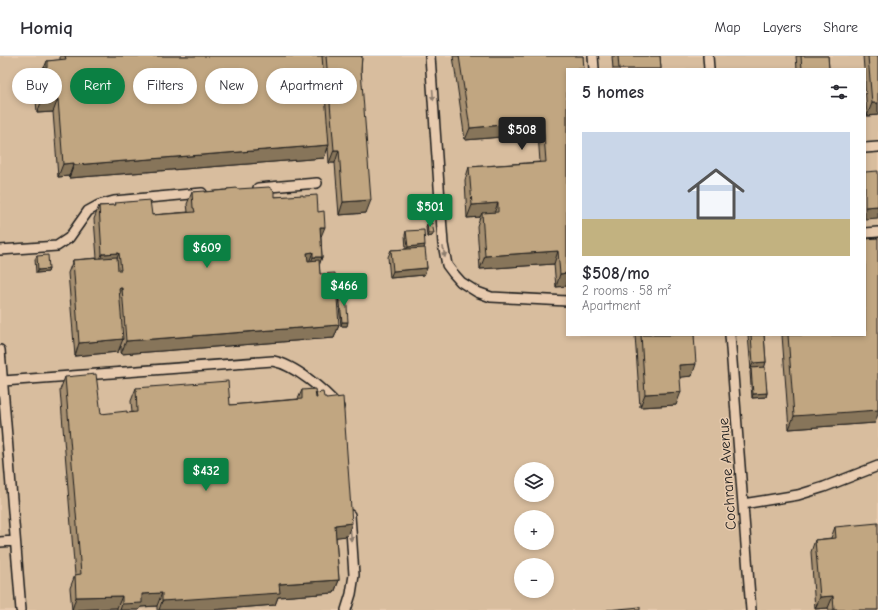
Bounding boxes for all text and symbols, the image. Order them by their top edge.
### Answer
text: Homiq [20,17,73,39]
text: Map [714,19,741,36]
text: Layers [763,19,801,36]
text: Share [823,19,858,36]
chip: Buy [12,68,62,104]
chip: Rent [70,68,125,104]
chip: Filters [133,68,197,104]
chip: New [205,68,258,104]
chip: Apartment [266,68,357,104]
icon: filters [828,81,850,103]
text: 5 homes [582,83,644,102]
one-way arrow [430,89,436,102]
pin: $508 [498,117,546,151]
text: $508 [508,122,536,137]
icon: home [680,158,752,230]
pin: $501 [406,194,454,228]
text: $501 [416,199,444,214]
pin: $609 [183,235,231,269]
text: $609 [193,240,221,255]
one-way arrow [442,246,448,259]
text: $508/mo [582,264,649,283]
pin: $466 [320,273,368,307]
text: $466 [330,278,358,293]
text: 2 rooms · 58 m² [582,283,671,298]
text: Apartment [582,298,640,313]
street label: Cochrane Avenue [714,417,740,531]
pin: $432 [182,458,230,492]
map controls [514,462,554,598]
button: layers [514,462,554,502]
text: $432 [193,463,219,478]
button: + [514,510,554,550]
one-way arrow [348,530,355,542]
button: − [514,558,554,598]

